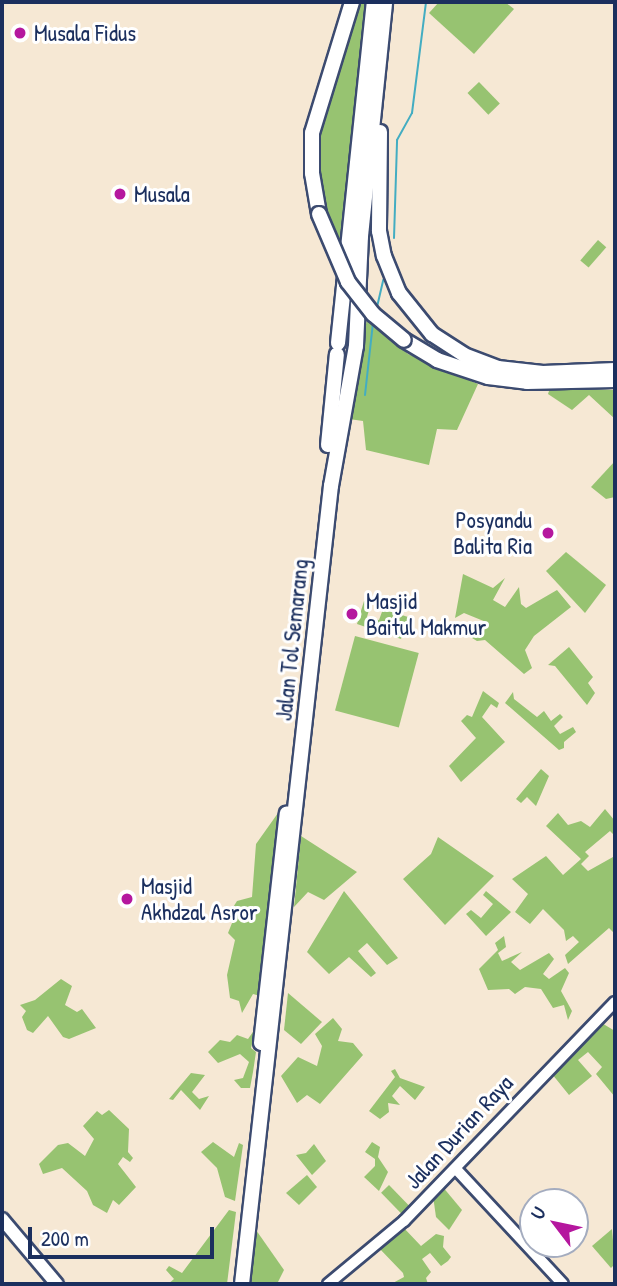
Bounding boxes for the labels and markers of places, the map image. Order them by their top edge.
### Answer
place label: Musala Fidus [34,19,136,47]
marker: Musala Fidus [12,25,28,41]
place label: Musala [134,180,190,208]
marker: Musala [112,186,128,202]
place label: Posyandu Balita Ria [453,506,532,560]
marker: Posyandu Balita Ria [538,523,558,543]
place label: Masjid Baitul Makmur [366,587,486,641]
marker: Masjid Baitul Makmur [344,606,360,622]
place label: Masjid Akhdzal Asror [141,872,258,926]
marker: Masjid Akhdzal Asror [119,891,135,907]

